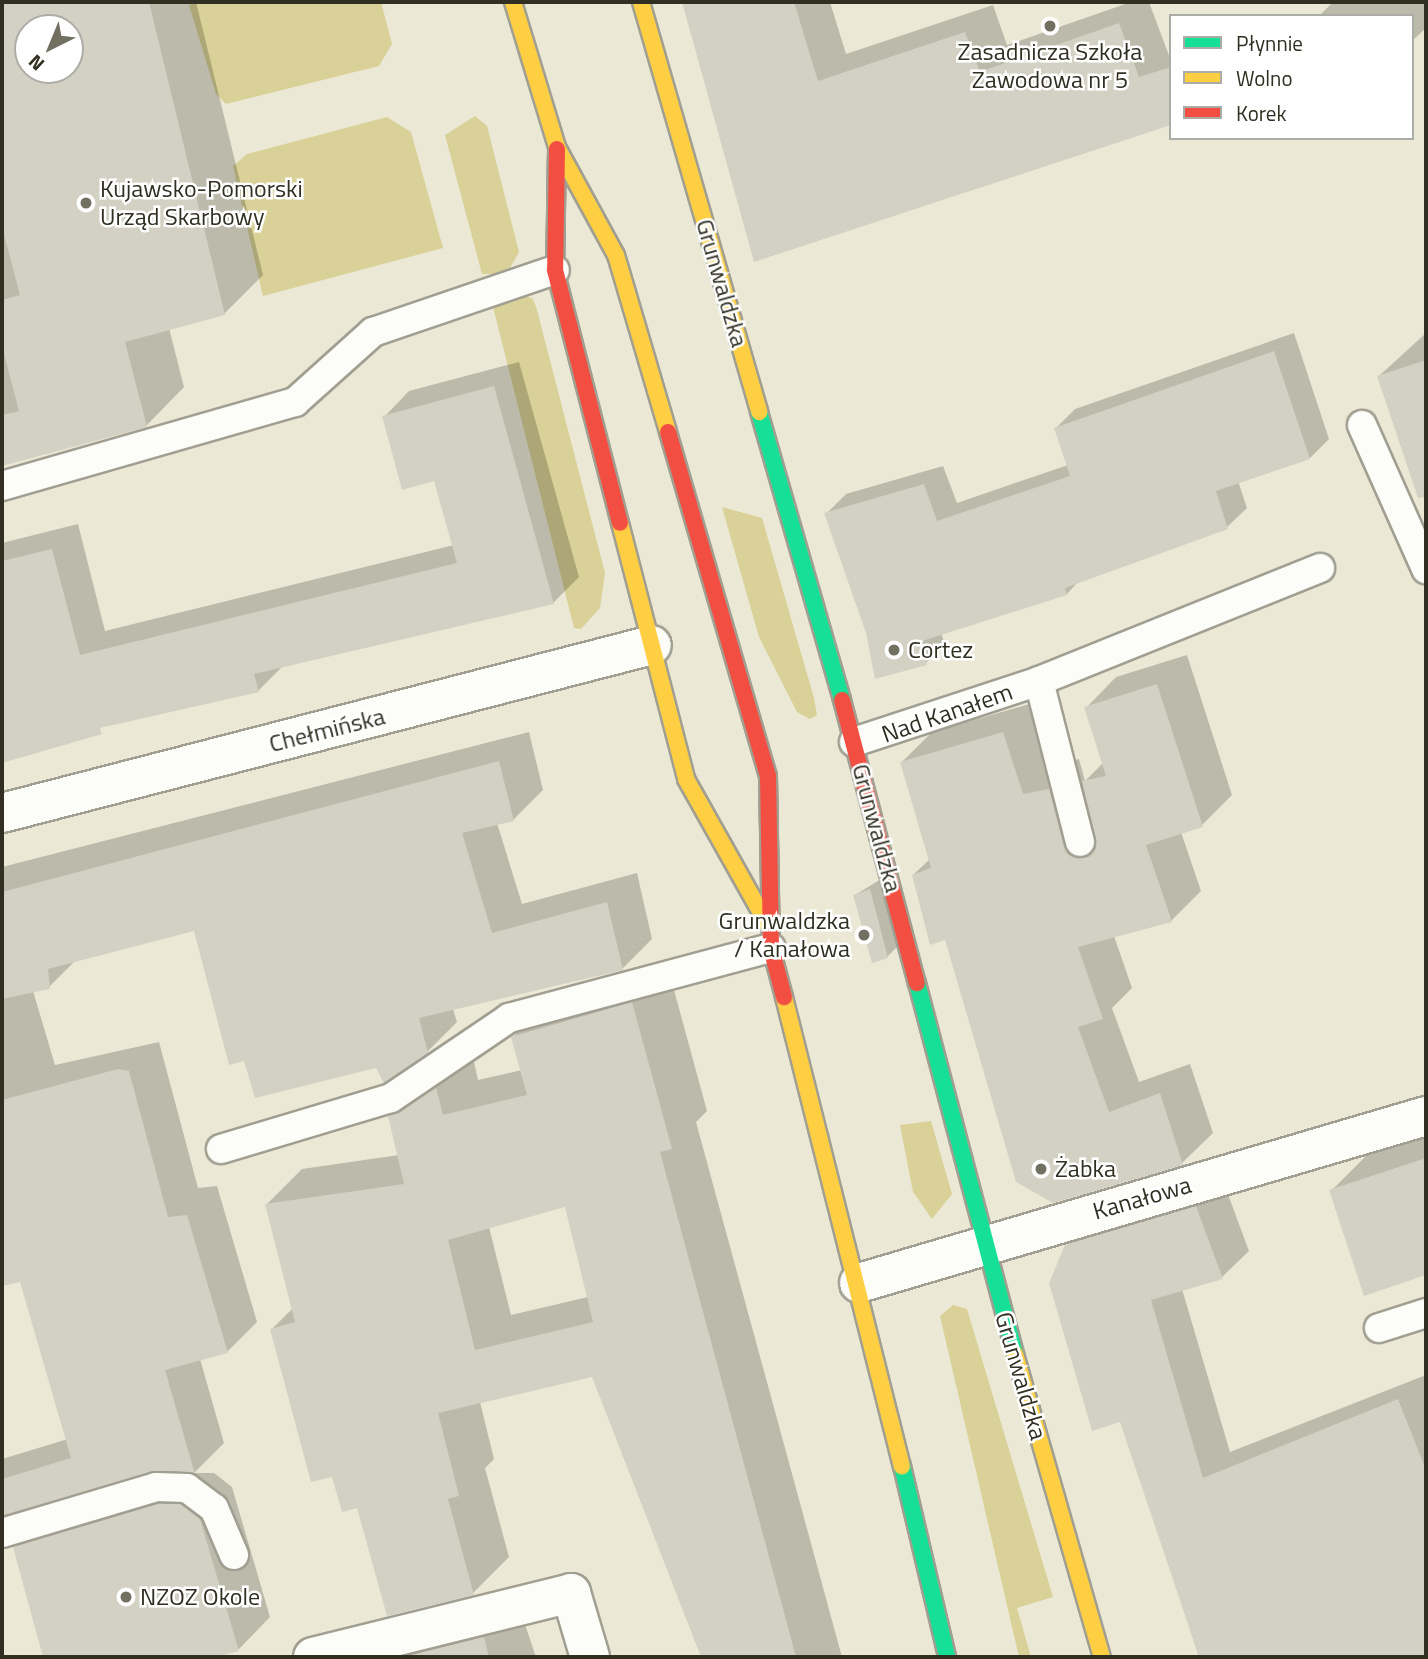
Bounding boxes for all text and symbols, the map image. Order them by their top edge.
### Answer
north arrow [14,14,84,84]
legend [1169,14,1414,140]
marker: Zasadnicza Szkoła Zawodowa nr 5 [1042,18,1058,34]
text: Płynnie [1236,27,1303,59]
place label: Zasadnicza Szkoła Zawodowa nr 5 [958,38,1142,94]
text: N [21,48,50,78]
text: Wolno [1236,62,1293,94]
text: Korek [1236,97,1286,129]
place label: Kujawsko-Pomorski Urząd Skarbowy [100,175,303,231]
marker: Kujawsko-Pomorski Urząd Skarbowy [78,195,94,211]
street label: Grunwaldzka [690,216,754,350]
place label: Cortez [908,636,973,664]
marker: Cortez [886,642,902,658]
street label: Nad Kanałem [878,677,1016,749]
street label: Chełmińska [266,702,388,758]
street label: Grunwaldzka [846,761,908,895]
place label: Grunwaldzka / Kanałowa [719,907,850,963]
marker: Grunwaldzka / Kanałowa [856,927,872,943]
place label: Żabka [1055,1155,1116,1183]
marker: Żabka [1033,1161,1049,1177]
street label: Kanałowa [1090,1170,1194,1226]
street label: Grunwaldzka [989,1309,1053,1443]
place label: NZOZ Okole [140,1583,260,1611]
marker: NZOZ Okole [118,1589,134,1605]

